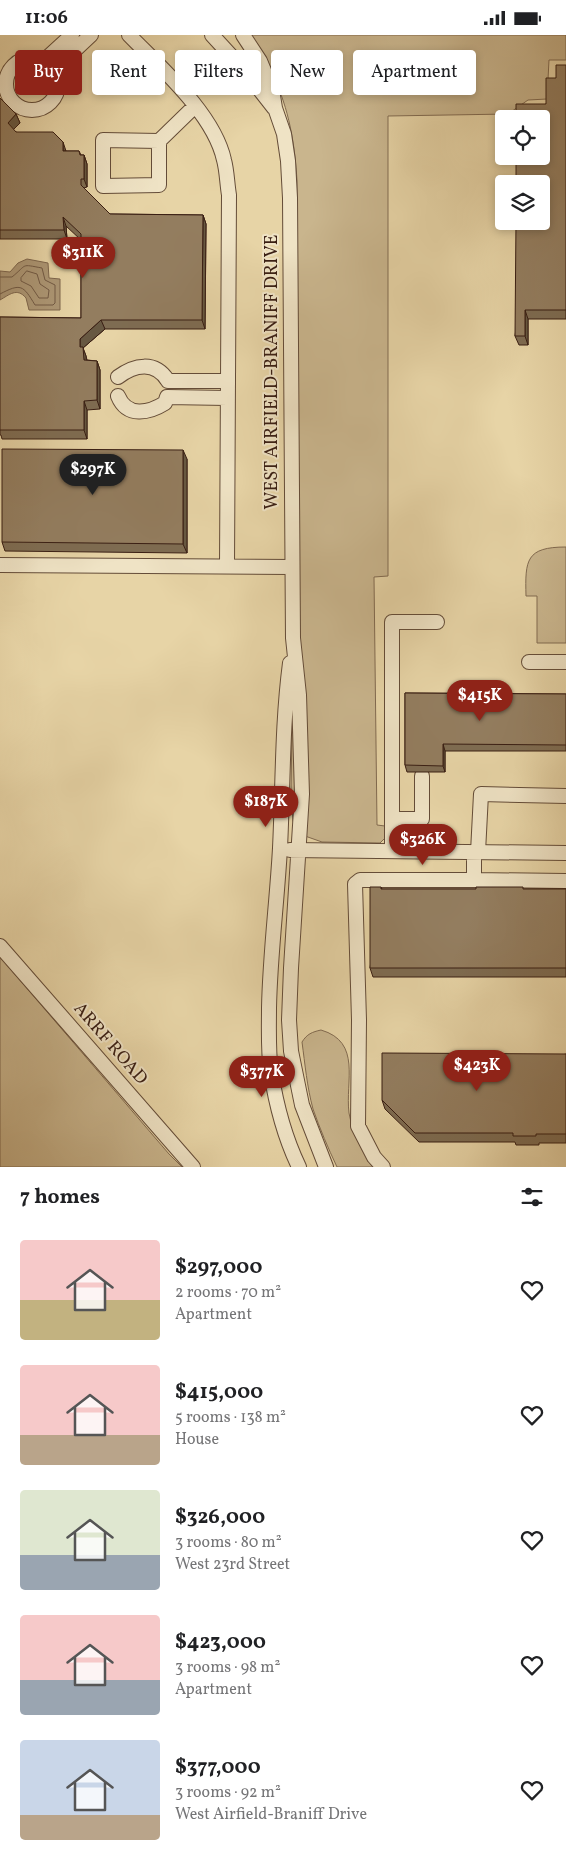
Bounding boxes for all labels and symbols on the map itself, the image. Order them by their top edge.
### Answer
street label: WEST AIRFIELD-BRANIFF DRIVE [260,234,285,510]
pin: $311K [48,237,118,279]
pin: $297K [58,453,128,496]
pin: $415K [445,679,515,722]
pin: $187K [231,785,301,828]
pin: $326K [388,823,458,866]
street label: ARRF ROAD [67,997,153,1091]
pin: $423K [442,1049,512,1092]
pin: $377K [227,1055,297,1098]

